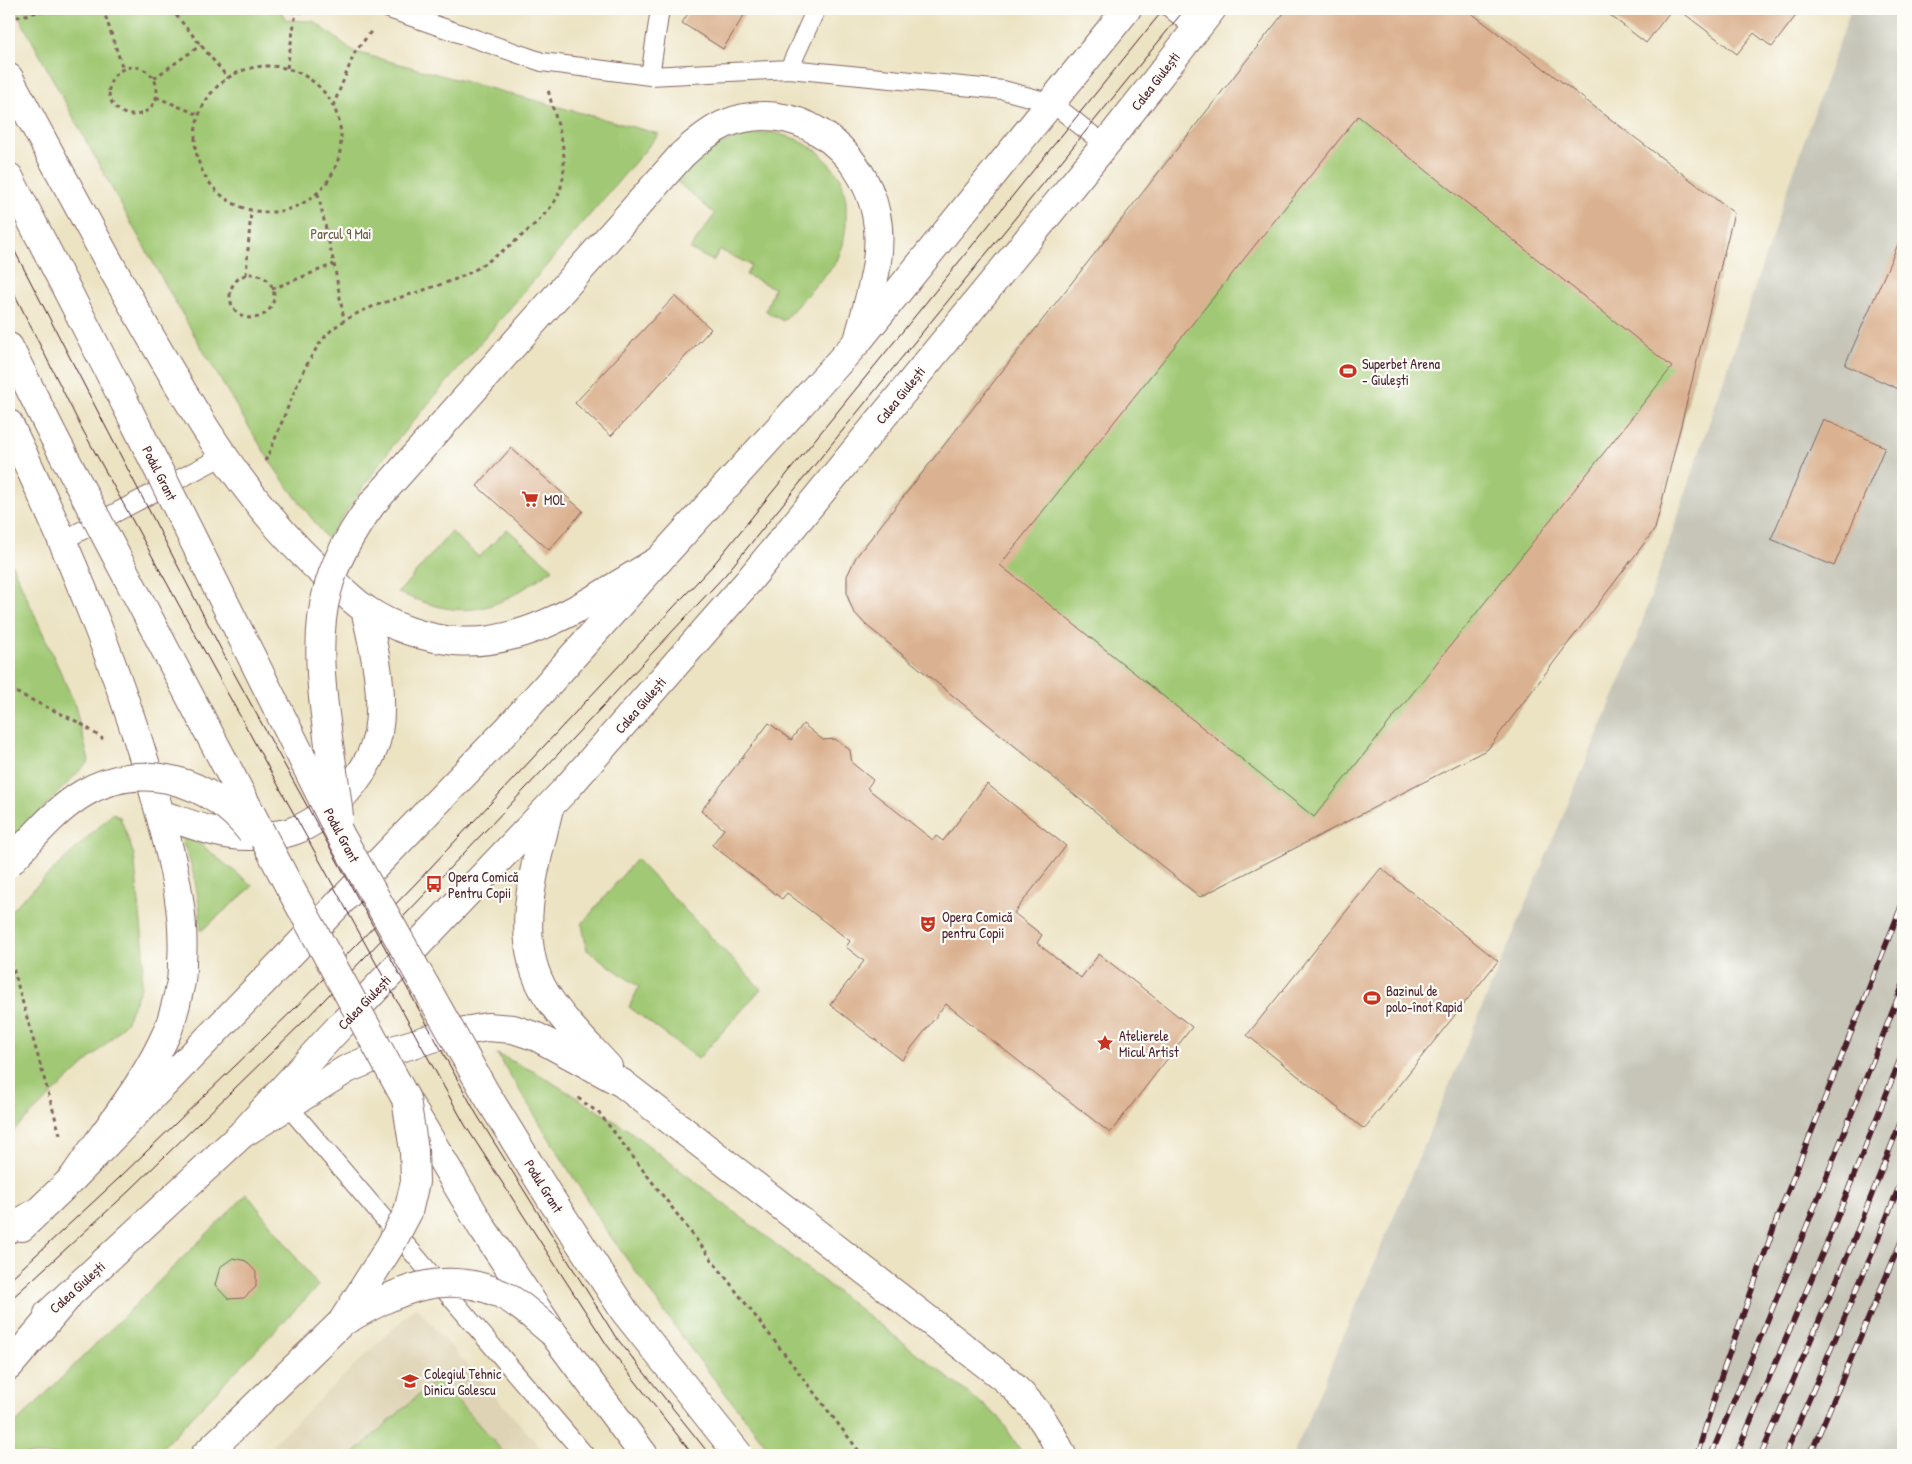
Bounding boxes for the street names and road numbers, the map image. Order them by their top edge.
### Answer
street label: Calea Giulești [1126,48,1184,114]
street label: Calea Giulești [871,362,929,428]
street label: Podul Grant [138,442,182,504]
street label: Calea Giulești [610,673,670,737]
street label: Podul Grant [320,804,364,866]
street label: Calea Giulești [333,970,395,1034]
street label: Podul Grant [520,1156,568,1216]
street label: Calea Giulești [45,1257,109,1317]

